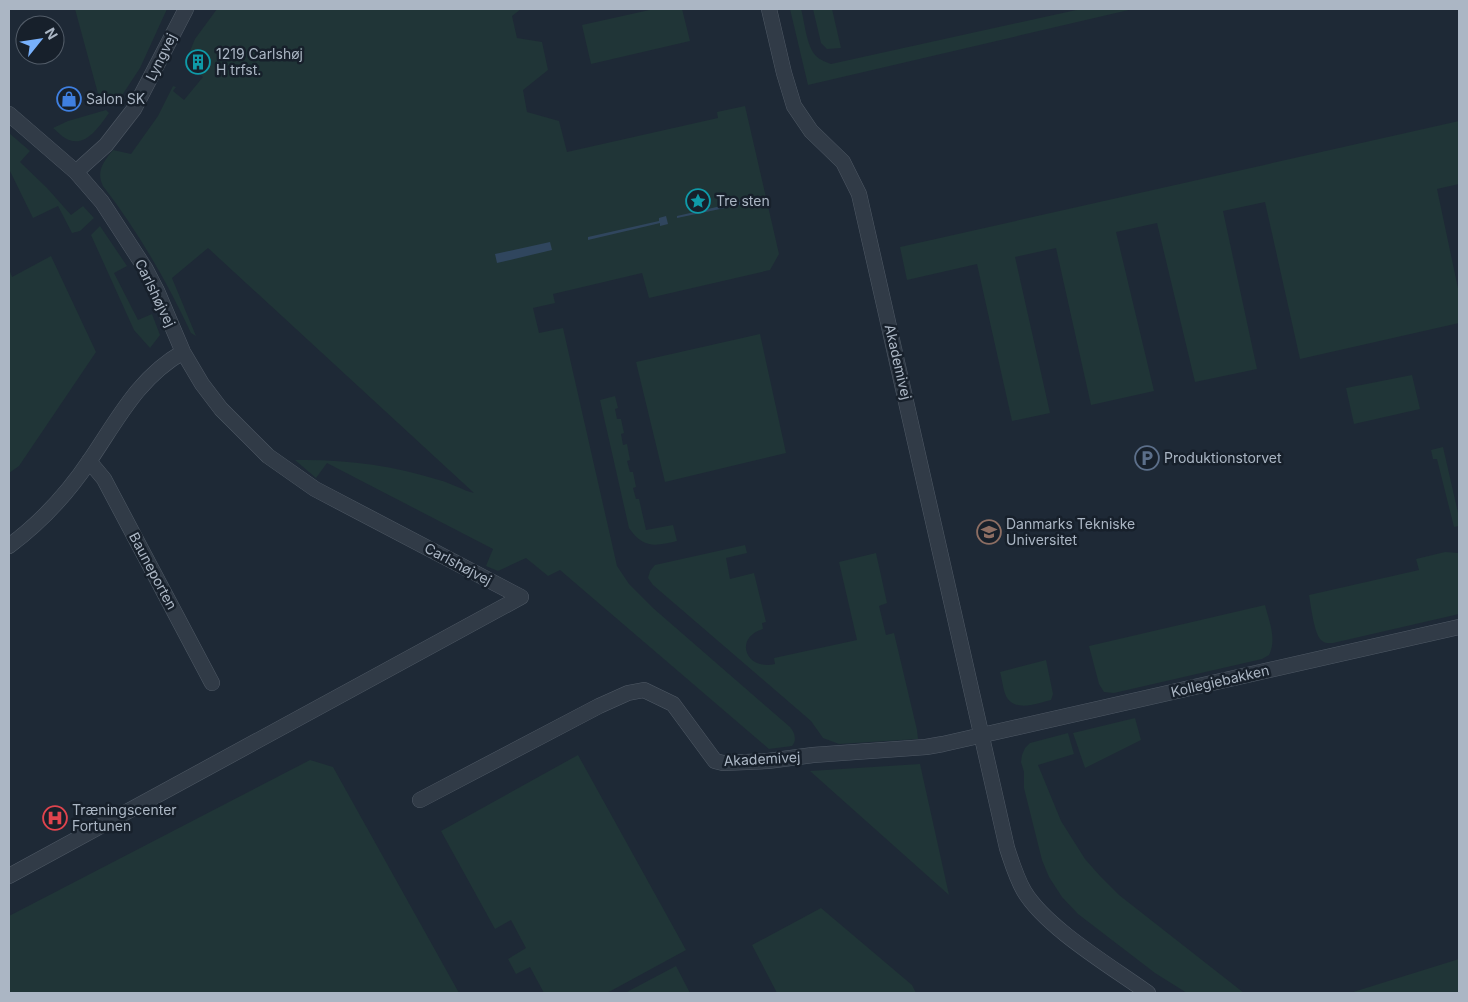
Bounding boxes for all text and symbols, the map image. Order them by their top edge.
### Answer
north arrow [15,15,65,65]
text: N [42,24,62,42]
street label: Lyngvej [142,30,179,83]
place label: 1219 Carlshøj H trfst. [216,45,303,78]
building icon: 1219 Carlshøj H trfst. [185,49,211,75]
shop icon: Salon SK [56,86,82,112]
place label: Salon SK [86,90,146,107]
place icon: Tre sten [685,188,711,214]
place label: Tre sten [716,192,770,209]
street label: Carlshøjvej [132,256,179,330]
street label: Akademivej [882,323,915,401]
parking icon: Produktionstorvet [1134,445,1160,471]
place label: Produktionstorvet [1164,449,1282,466]
place label: Danmarks Tekniske Universitet [1006,515,1135,548]
school or university icon: Danmarks Tekniske Universitet [976,519,1002,545]
street label: Bauneporten [126,529,181,612]
street label: Carlshøjvej [422,539,495,588]
street label: Kollegiebakken [1169,661,1271,700]
street label: Akademivej [723,748,801,769]
place label: Træningscenter Fortunen [72,801,177,834]
hospital icon: Træningscenter Fortunen [42,805,68,831]

